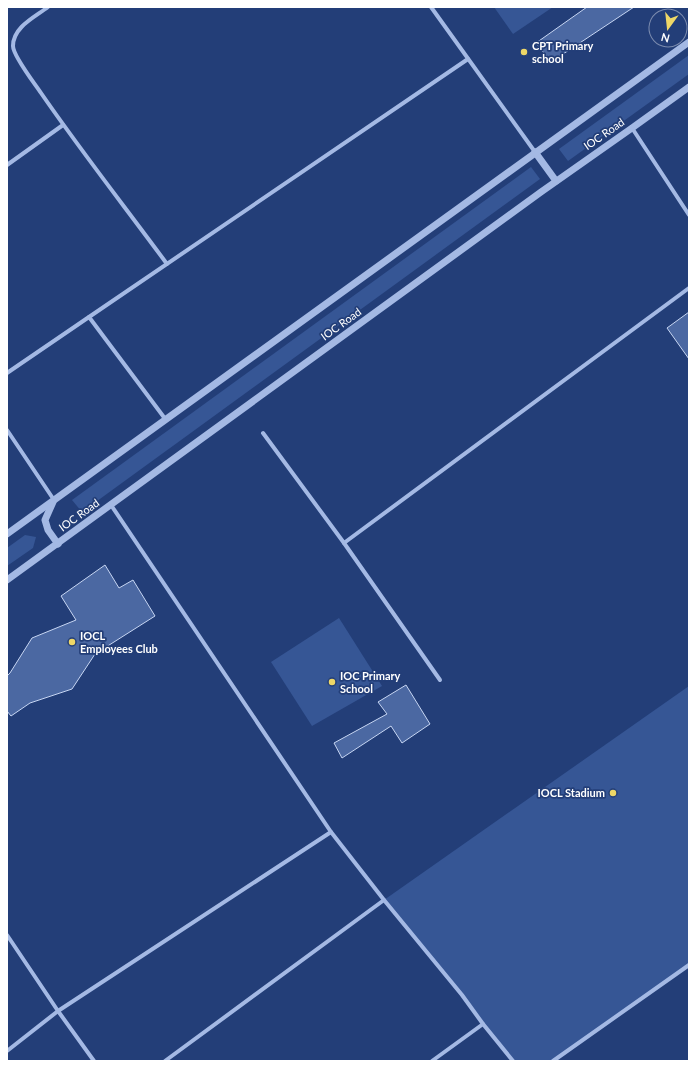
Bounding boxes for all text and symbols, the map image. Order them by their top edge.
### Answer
north arrow [648,8,688,48]
text: N [660,31,671,46]
place label: CPT Primary school [532,39,594,65]
marker: CPT Primary school [519,47,529,57]
street label: IOC Road [581,115,626,152]
street label: IOC Road [318,305,363,343]
street label: IOC Road [56,496,101,534]
place label: IOCL Employees Club [80,629,158,655]
marker: IOCL Employees Club [67,637,77,647]
place label: IOC Primary School [340,669,401,695]
marker: IOC Primary School [327,677,337,687]
place label: IOCL Stadium [538,786,605,799]
marker: IOCL Stadium [608,788,618,798]

